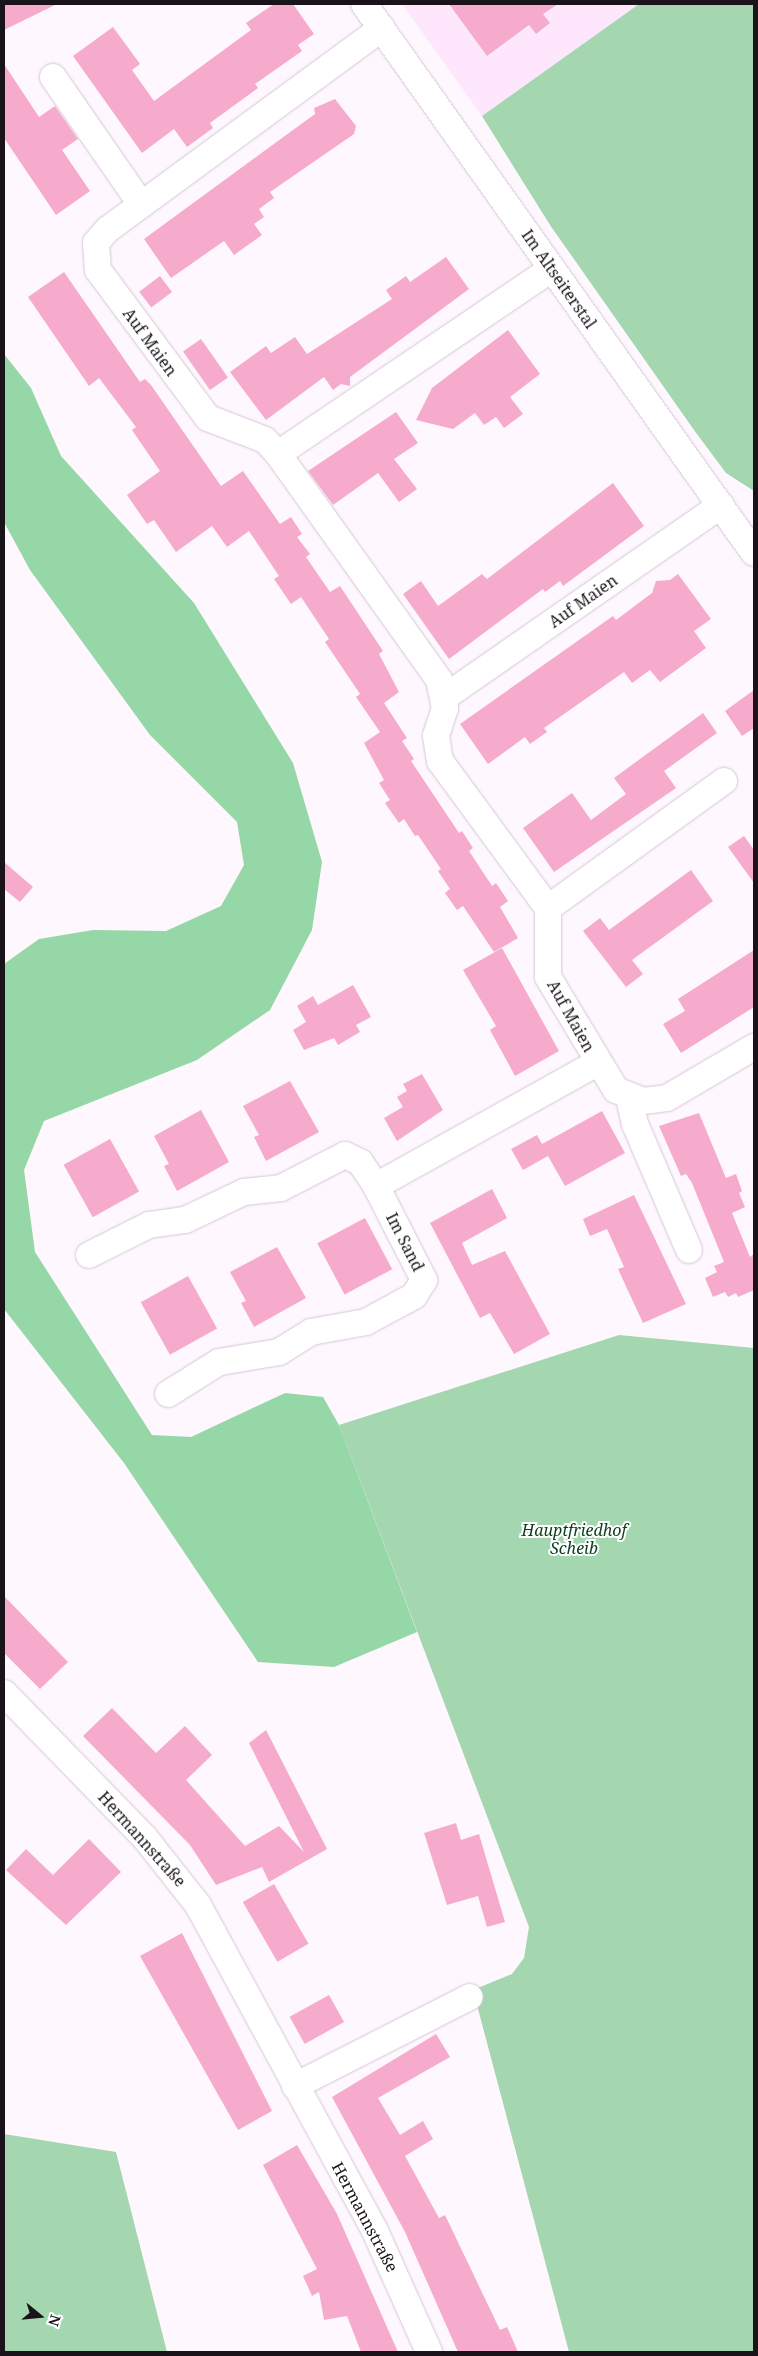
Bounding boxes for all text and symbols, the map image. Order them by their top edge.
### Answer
street label: Im Altseiterstal [518,226,600,332]
street label: Auf Maien [119,304,181,380]
street label: Auf Maien [545,570,621,632]
street label: Auf Maien [543,977,599,1055]
street label: Im Sand [382,1210,428,1274]
park label: Hauptfriedhof Scheib [521,1520,627,1558]
street label: Hermannstraße [94,1787,190,1891]
street label: Hermannstraße [328,2159,402,2275]
north arrow [15,2291,65,2341]
text: N [44,2312,66,2329]

